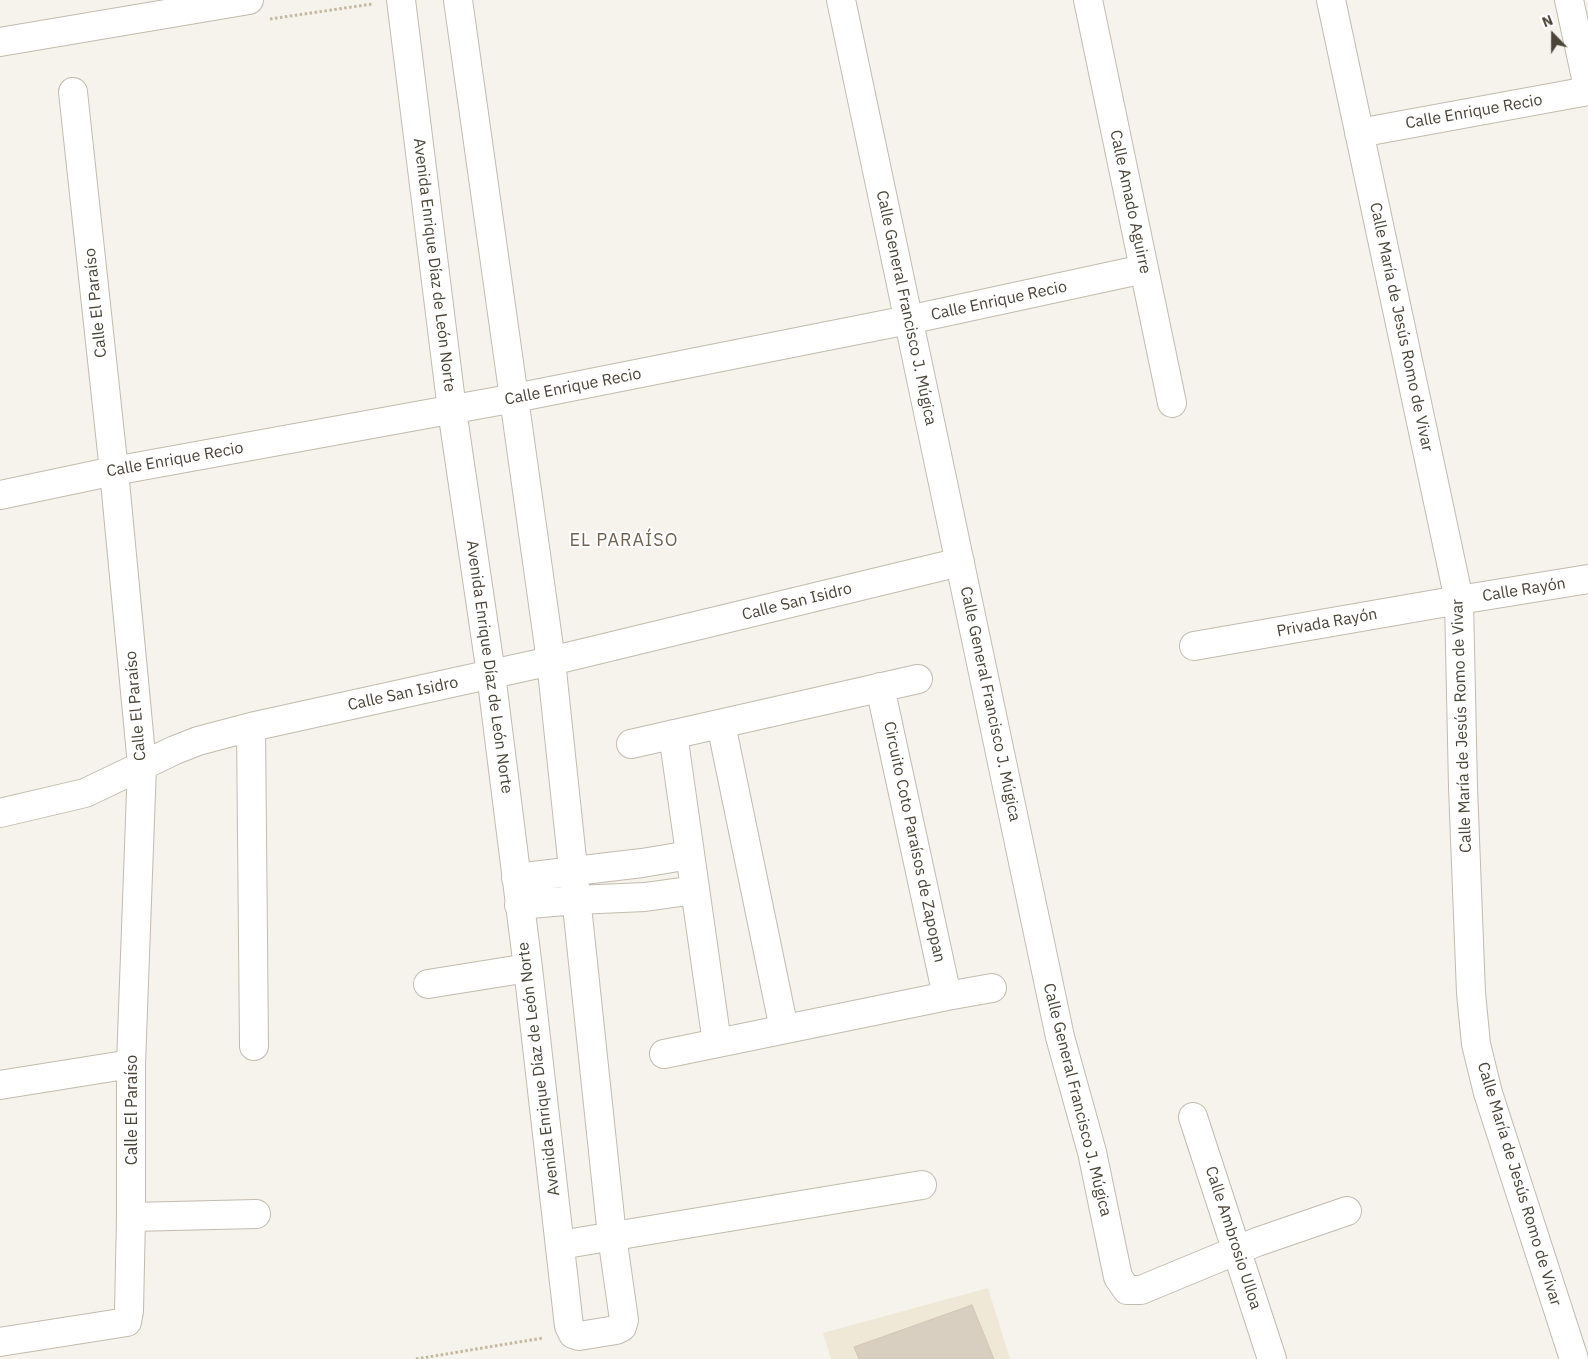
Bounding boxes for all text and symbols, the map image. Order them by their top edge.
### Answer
north arrow [1528,10,1578,60]
text: N [1539,11,1555,31]
street label: Calle Enrique Recio [1404,91,1544,133]
street label: Calle Amado Aguirre [1105,128,1155,276]
street label: Avenida Enrique Díaz de León Norte [409,137,459,393]
street label: Calle General Francisco J. Múgica [872,189,940,427]
street label: Calle María de Jesús Romo de Vivar [1365,201,1437,453]
street label: Calle El Paraíso [81,247,111,359]
street label: Calle Enrique Recio [929,277,1069,325]
street label: Calle Enrique Recio [503,364,643,410]
street label: Calle Enrique Recio [105,439,245,481]
district label: EL PARAÍSO [568,530,680,552]
street label: Avenida Enrique Díaz de León Norte [462,539,516,795]
street label: Calle Rayón [1481,574,1567,606]
street label: Calle San Isidro [740,579,854,625]
street label: Calle General Francisco J. Múgica [956,585,1024,823]
street label: Calle María de Jesús Romo de Vivar [1448,599,1476,853]
street label: Privada Rayón [1275,605,1379,641]
street label: Calle El Paraíso [122,650,150,762]
street label: Calle San Isidro [346,673,460,715]
street label: Circuito Coto Paraísos de Zapopan [879,720,949,964]
street label: Avenida Enrique Díaz de León Norte [514,941,564,1197]
street label: Calle General Francisco J. Múgica [1039,981,1115,1219]
street label: Calle El Paraíso [122,1055,142,1165]
street label: Calle María de Jesús Romo de Vivar [1473,1060,1565,1308]
street label: Calle Ambrosio Ulloa [1201,1164,1265,1312]

